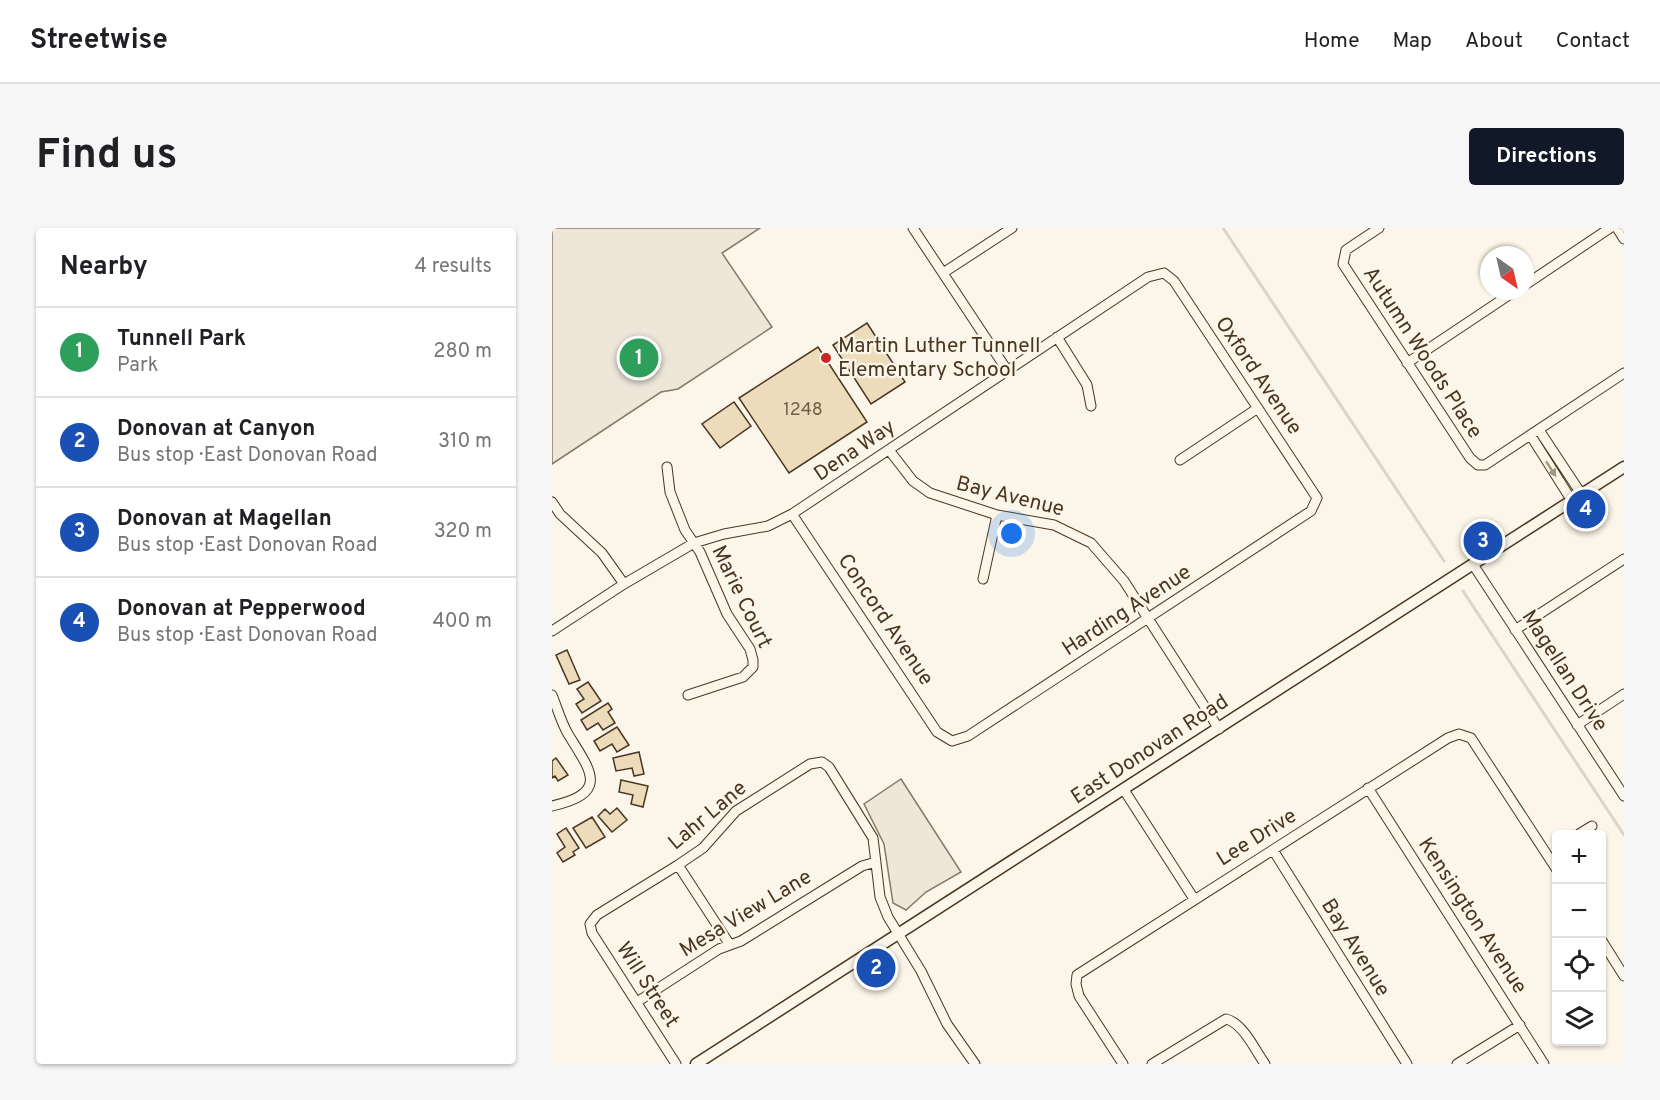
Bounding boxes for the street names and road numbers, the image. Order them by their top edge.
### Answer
street label: Autumn Woods Place [1356,262,1488,444]
street label: Oxford Avenue [1208,312,1308,440]
street label: Dena Way [809,414,901,488]
street label: Bay Avenue [953,471,1067,523]
street label: Marie Court [705,541,777,653]
street label: Concord Avenue [831,549,939,691]
street label: Harding Avenue [1057,559,1197,663]
street label: Magellan Drive [1515,605,1613,737]
street label: East Donovan Road [1066,689,1234,811]
street label: Lahr Lane [663,775,753,857]
street label: Lee Drive [1212,803,1302,873]
street label: Kensington Avenue [1411,833,1533,999]
street label: Mesa View Lane [675,864,817,964]
street label: Bay Avenue [1314,894,1396,1002]
street label: Will Street [609,937,685,1033]

